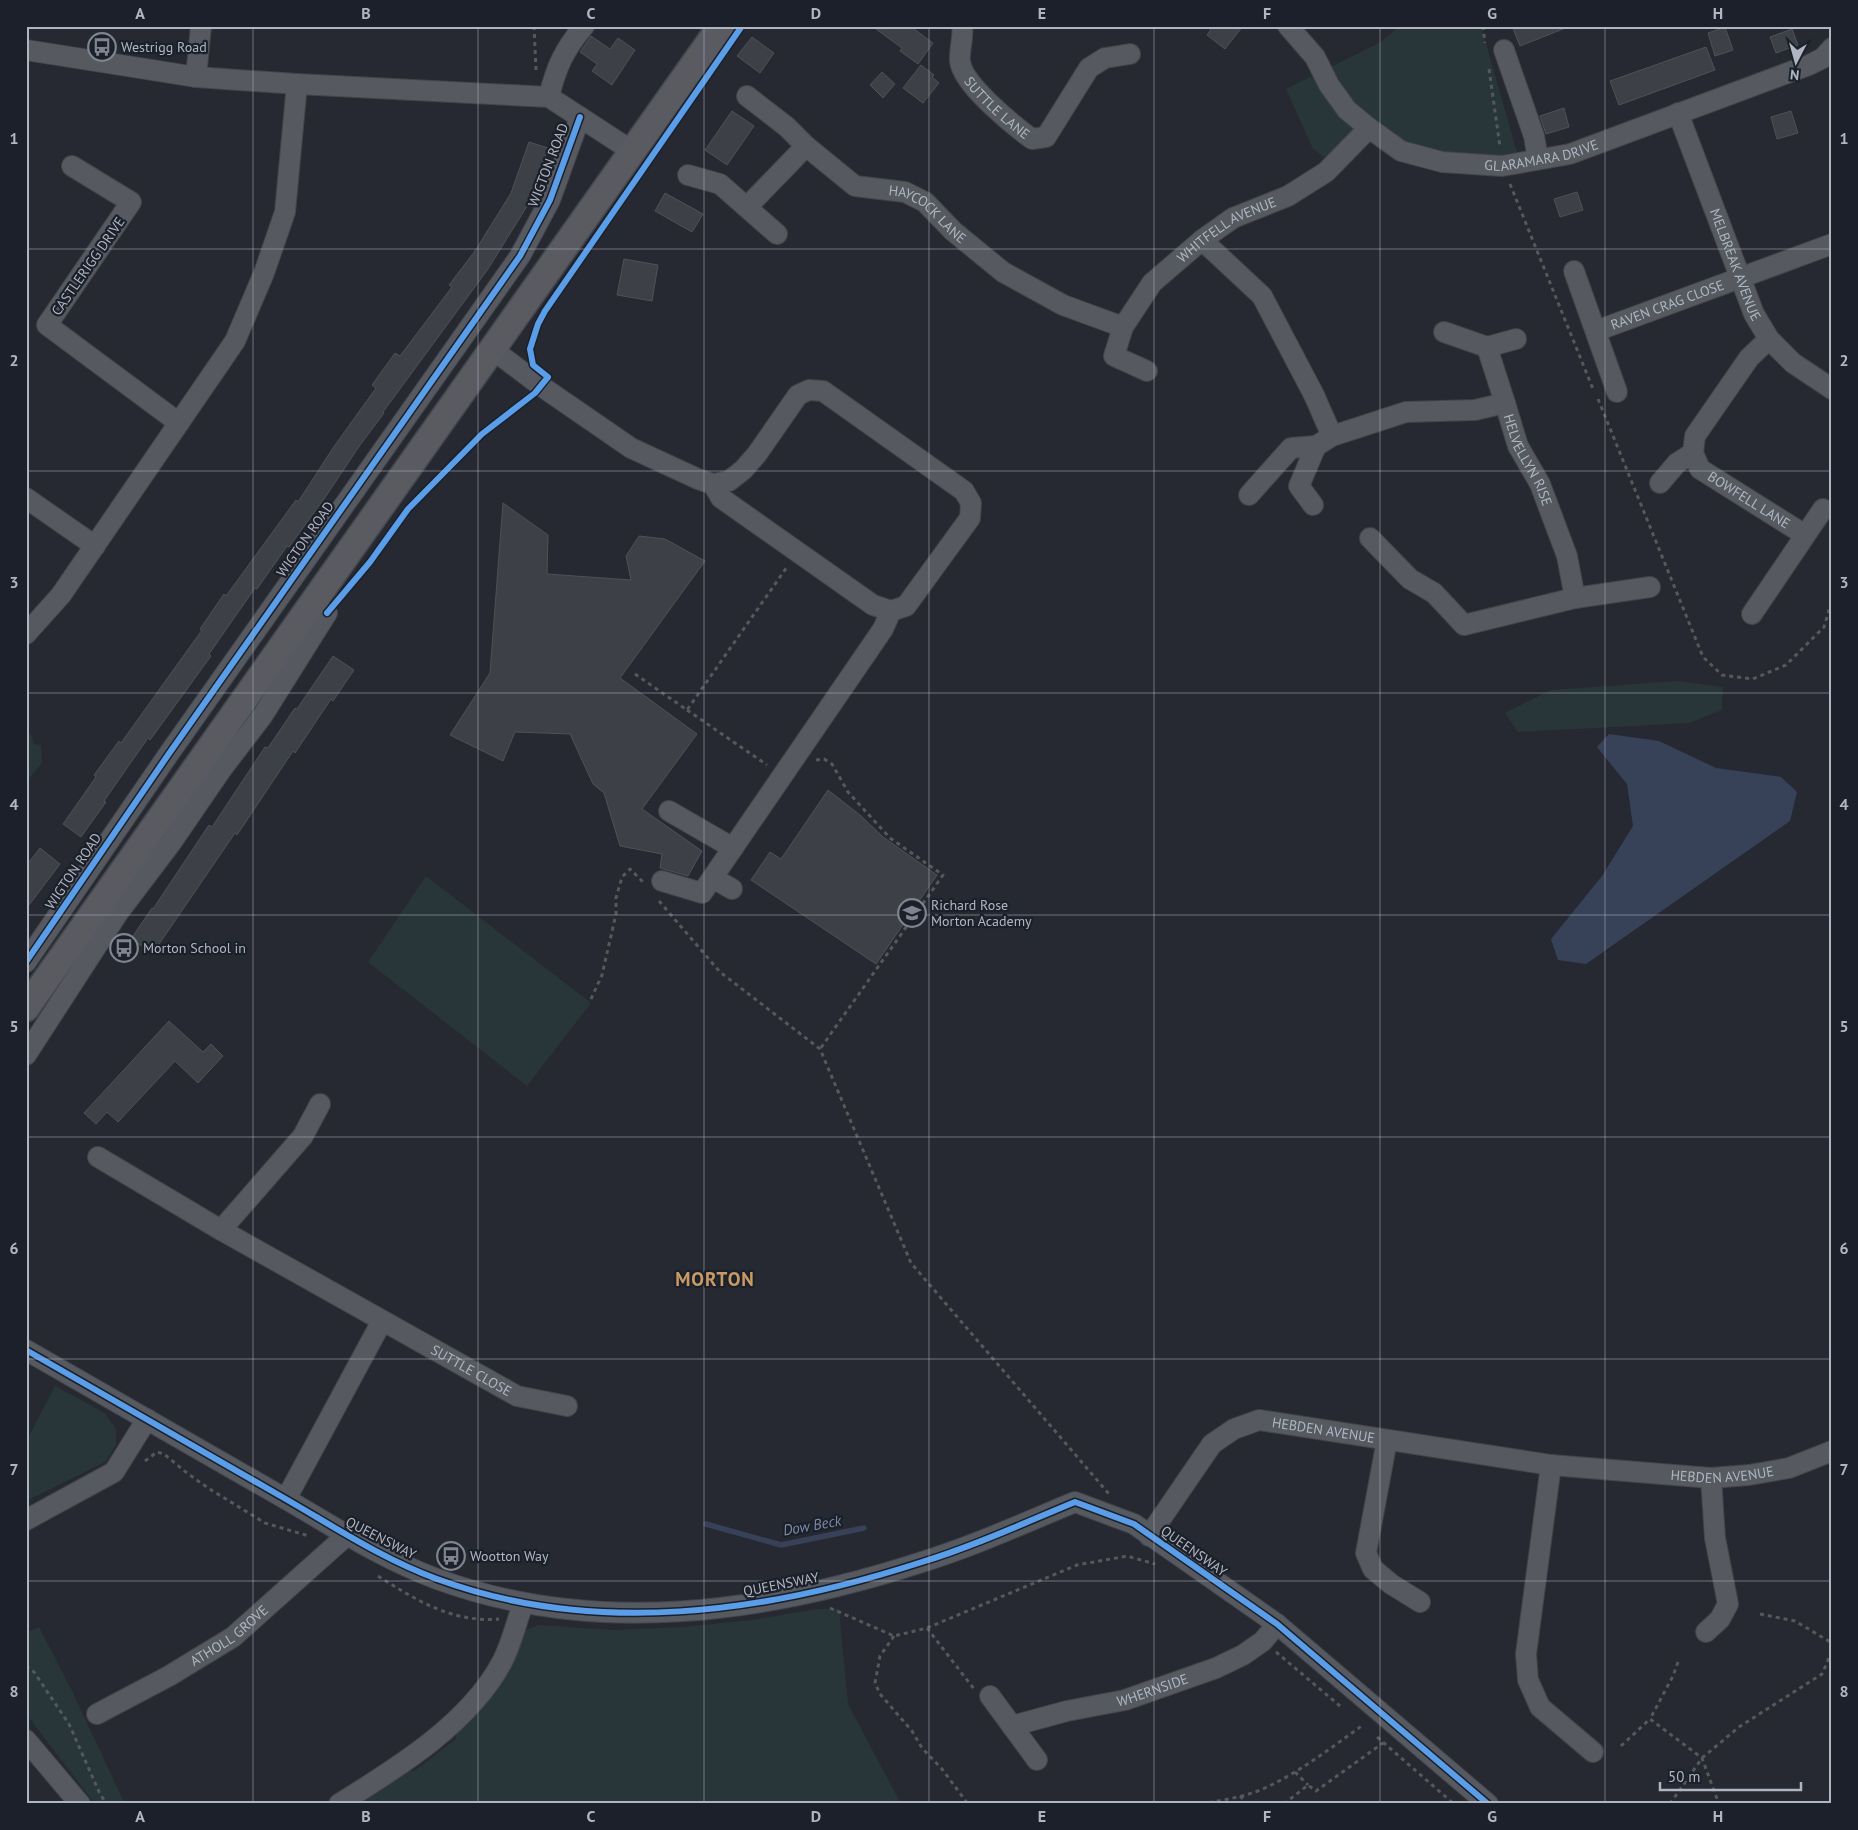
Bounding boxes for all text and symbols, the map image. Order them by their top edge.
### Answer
text: A [135,3,145,23]
text: B [361,3,371,23]
text: C [587,3,596,23]
text: D [811,3,821,23]
text: E [1038,3,1046,23]
text: F [1263,3,1271,23]
text: G [1487,3,1497,23]
text: H [1713,3,1723,23]
bus stop icon: Westrigg Road [87,32,117,62]
place label: Westrigg Road [121,38,207,56]
north arrow [1770,38,1820,88]
text: N [1789,65,1800,84]
street label: SUTTLE LANE [960,73,1033,143]
street label: WIGTON ROAD [524,121,572,209]
text: 1 [9,128,19,148]
text: 1 [1839,128,1849,148]
street label: GLARAMARA DRIVE [1484,135,1601,175]
street label: HAYCOCK LANE [888,181,970,247]
street label: WHITFELL AVENUE [1173,193,1279,267]
street label: MELBREAK AVENUE [1706,206,1765,324]
street label: CASTLERIGG DRIVE [47,213,129,319]
street label: RAVEN CRAG CLOSE [1608,276,1726,334]
text: 2 [9,350,19,370]
text: 2 [1839,350,1849,370]
street label: HELVELLYN RISE [1500,412,1556,508]
street label: BOWFELL LANE [1704,467,1794,532]
street label: WIGTON ROAD [272,498,338,580]
text: 3 [9,572,19,592]
text: 3 [1839,572,1849,592]
text: 4 [9,794,19,814]
text: 4 [1839,794,1849,814]
street label: WIGTON ROAD [41,829,105,913]
place label: Richard Rose Morton Academy [931,896,1032,930]
school or university icon: Richard Rose Morton Academy [897,898,927,928]
bus stop icon: Morton School in [109,933,139,963]
place label: Morton School in [143,939,246,957]
text: 5 [9,1016,19,1036]
text: 5 [1839,1016,1849,1036]
text: 6 [9,1238,19,1258]
text: 6 [1839,1238,1849,1258]
district label: MORTON [675,1267,755,1291]
street label: SUTTLE CLOSE [428,1341,515,1400]
street label: HEBDEN AVENUE [1271,1413,1376,1447]
text: 7 [9,1459,19,1479]
text: 7 [1839,1459,1849,1479]
street label: HEBDEN AVENUE [1670,1462,1775,1487]
water label: Dow Beck [781,1510,844,1539]
street label: QUEENSWAY [343,1513,419,1564]
street label: QUEENSWAY [1157,1522,1231,1581]
bus stop icon: Wootton Way [436,1541,466,1571]
place label: Wootton Way [470,1547,549,1565]
street label: QUEENSWAY [742,1568,821,1600]
street label: ATHOLL GROVE [187,1601,272,1670]
street label: WHERNSIDE [1115,1670,1190,1710]
text: 8 [9,1681,19,1701]
text: 8 [1839,1681,1849,1701]
scale bar [1660,1760,1802,1792]
text: 50 m [1668,1767,1701,1786]
text: A [135,1806,145,1826]
text: B [361,1806,371,1826]
text: C [587,1806,596,1826]
text: D [811,1806,821,1826]
text: E [1038,1806,1046,1826]
text: F [1263,1806,1271,1826]
text: G [1487,1806,1497,1826]
text: H [1713,1806,1723,1826]

